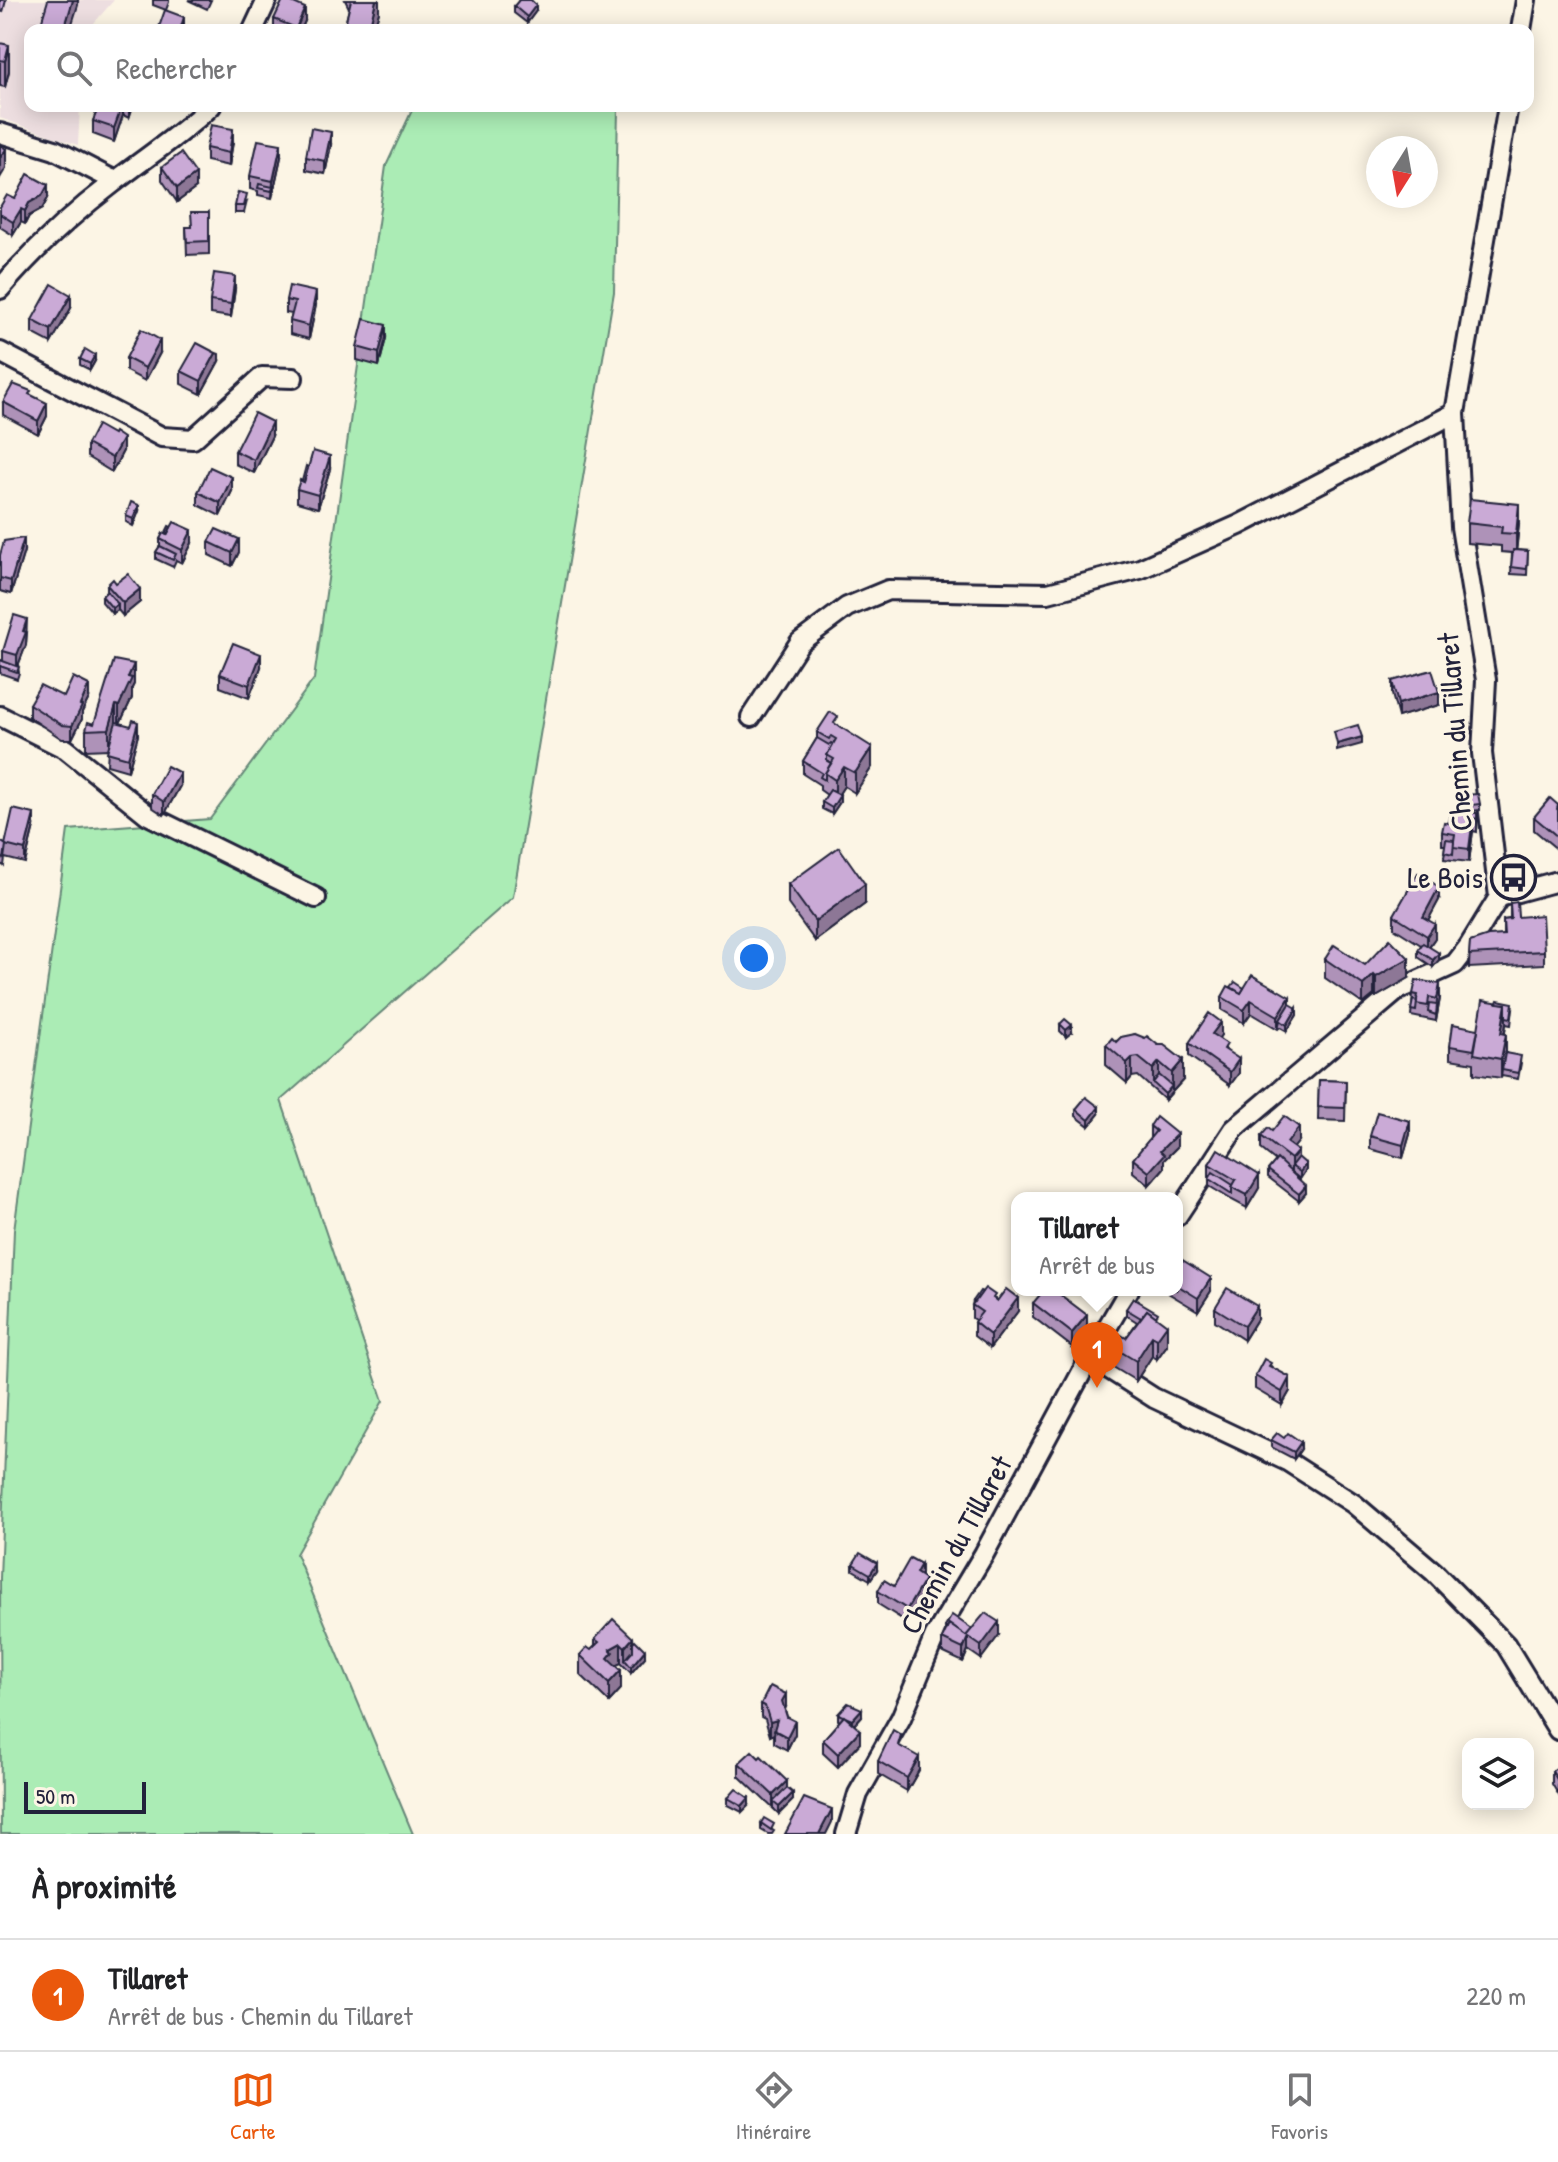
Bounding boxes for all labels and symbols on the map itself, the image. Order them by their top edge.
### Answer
north arrow [1366,136,1438,208]
street label: Chemin du Tillaret [1427,631,1481,832]
bus stop icon: Le Bois [1490,854,1538,902]
place label: Le Bois [1407,857,1483,897]
your location [734,938,774,978]
pin: 1 [1071,1322,1123,1388]
street label: Chemin du Tillaret [890,1447,1021,1641]
scale bar [24,1778,146,1814]

